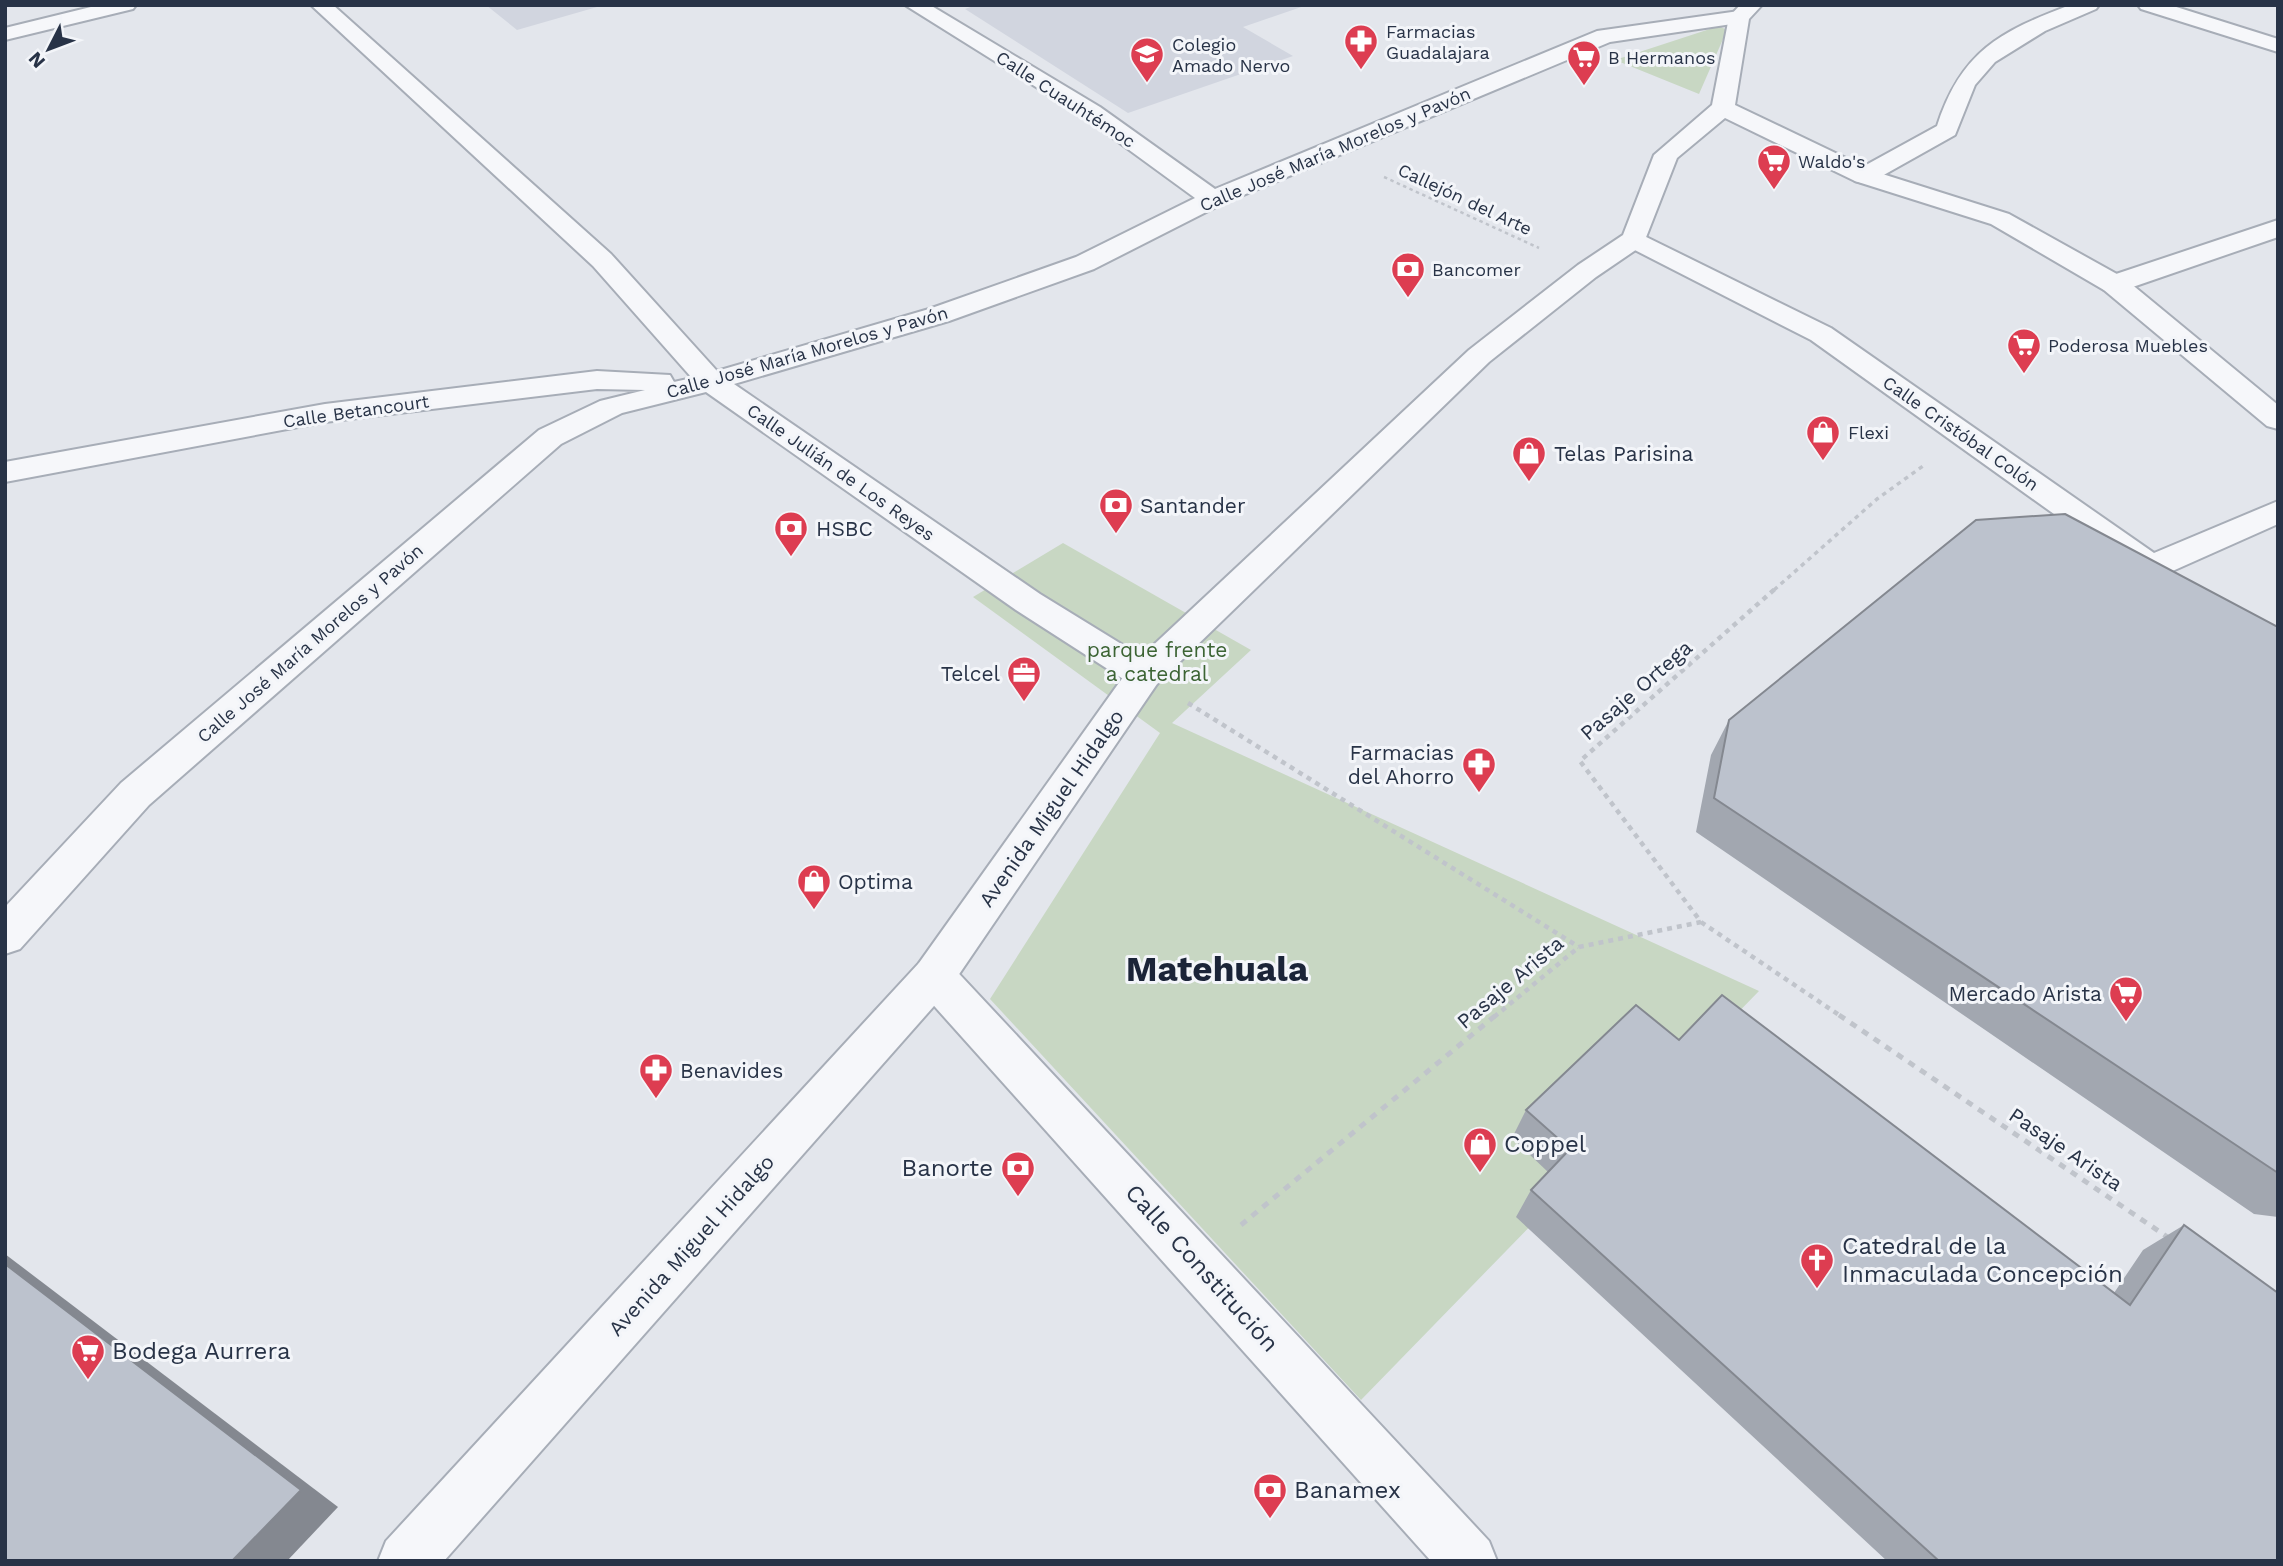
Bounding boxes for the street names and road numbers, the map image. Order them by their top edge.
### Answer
street label: Calle Cuauhtémoc [992,46,1140,152]
street label: Calle José María Morelos y Pavón [1196,82,1474,216]
street label: Callejón del Arte [1395,159,1535,239]
street label: Calle José María Morelos y Pavón [664,302,950,402]
street label: Calle Cristóbal Colón [1879,371,2043,495]
street label: Calle Betancourt [282,390,431,432]
street label: Calle Julián de Los Reyes [743,399,939,545]
street label: Calle José María Morelos y Pavón [193,539,427,747]
street label: Pasaje Ortega [1575,635,1697,745]
street label: Avenida Miguel Hidalgo [973,704,1129,912]
street label: Pasaje Arista [1452,930,1568,1034]
street label: Pasaje Arista [2005,1102,2128,1196]
street label: Avenida Miguel Hidalgo [603,1149,779,1341]
street label: Calle Constitución [1119,1179,1285,1357]

